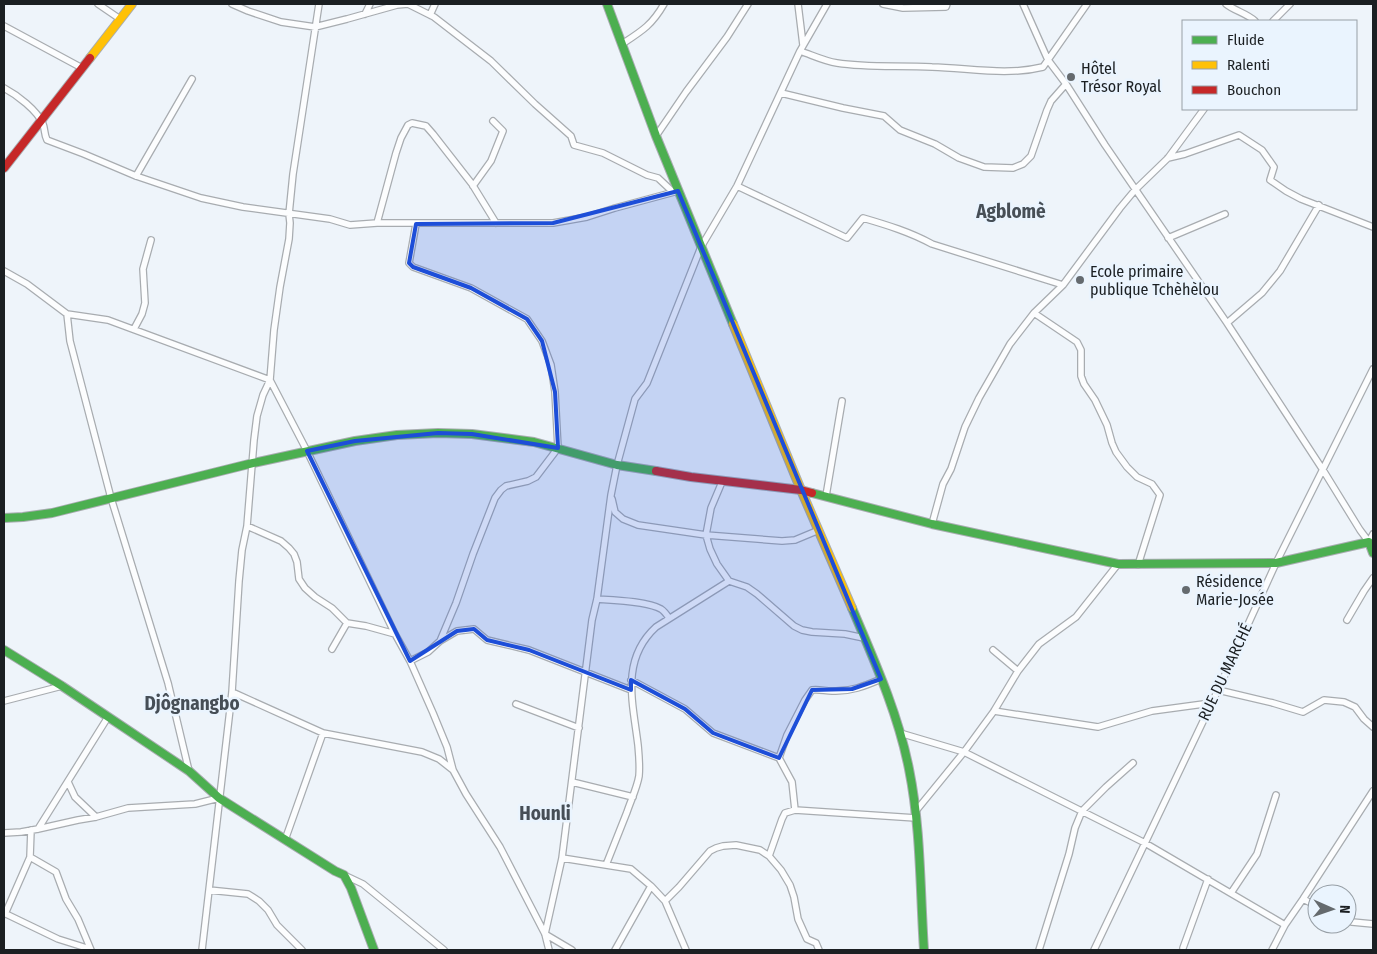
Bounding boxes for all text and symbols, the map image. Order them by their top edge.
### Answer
legend [1182,20,1357,110]
text: Fluide [1227,31,1264,49]
text: Ralenti [1227,56,1270,74]
place label: Hôtel Trésor Royal [1081,59,1161,96]
marker: Hôtel Trésor Royal [1065,71,1077,83]
text: Bouchon [1227,81,1281,99]
district label: Agblomè [975,200,1046,223]
place label: Ecole primaire publique Tchèhèlou [1090,262,1219,299]
marker: Ecole primaire publique Tchèhèlou [1074,274,1086,286]
place label: Résidence Marie-Josée [1196,572,1274,609]
marker: Résidence Marie-Josée [1180,584,1192,596]
street label: RUE DU MARCHÉ [1194,620,1256,724]
district label: Djôgnangbo [144,692,240,715]
district label: Hounli [519,802,571,825]
north arrow [1307,884,1357,934]
text: N [1336,905,1353,914]

